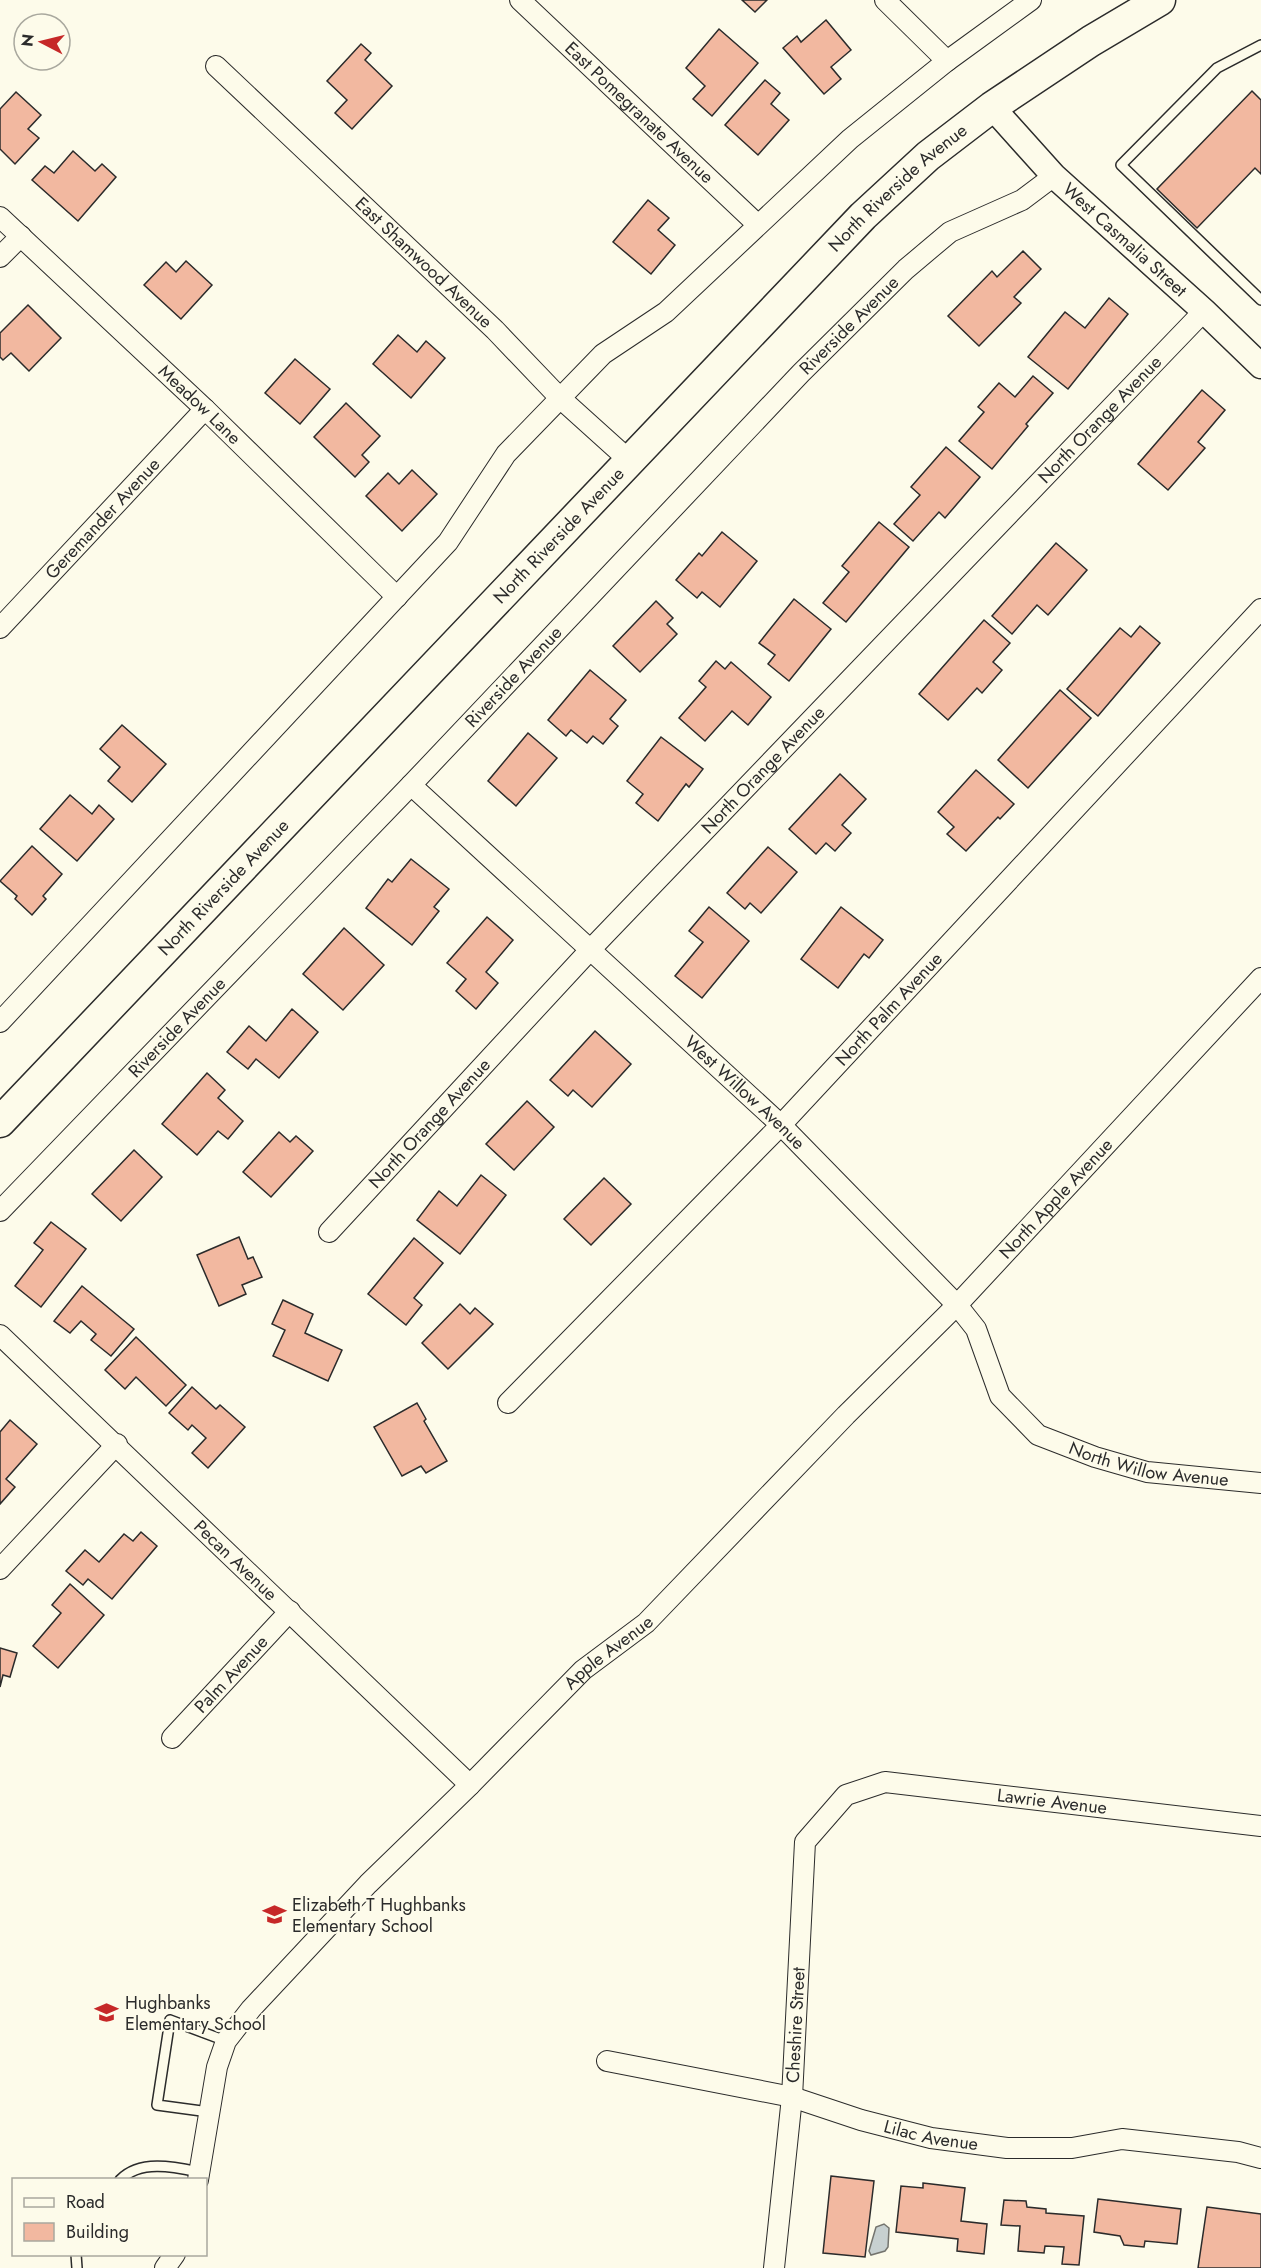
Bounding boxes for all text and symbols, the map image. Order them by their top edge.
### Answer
north arrow [12,12,72,72]
text: N [15,33,40,48]
street label: East Pomegranate Avenue [559,36,719,190]
street label: North Riverside Avenue [822,118,973,258]
street label: West Casmalia Street [1057,177,1193,303]
street label: East Shamwood Avenue [349,191,498,334]
street label: Riverside Avenue [793,270,905,381]
street label: North Orange Avenue [1032,350,1168,489]
street label: Meadow Lane [153,359,247,450]
street label: Geremander Avenue [39,452,166,585]
street label: North Riverside Avenue [487,461,630,610]
street label: Riverside Avenue [459,620,568,733]
street label: North Orange Avenue [695,700,831,840]
street label: North Riverside Avenue [152,813,295,962]
street label: North Palm Avenue [829,946,948,1072]
street label: Riverside Avenue [122,971,232,1084]
street label: West Willow Avenue [679,1030,811,1155]
street label: North Orange Avenue [363,1053,496,1194]
street label: North Apple Avenue [993,1132,1119,1265]
street label: North Willow Avenue [1065,1435,1230,1493]
street label: Pecan Avenue [188,1514,283,1607]
street label: Apple Avenue [558,1610,659,1695]
street label: Palm Avenue [188,1630,274,1719]
street label: Lawrie Avenue [996,1782,1109,1821]
place label: Elizabeth T Hughbanks Elementary School [292,1892,466,1939]
school or university icon: Elizabeth T Hughbanks Elementary School [261,1902,287,1928]
street label: Cheshire Street [780,1966,812,2084]
place label: Hughbanks Elementary School [125,1990,266,2037]
school or university icon: Hughbanks Elementary School [94,2000,120,2026]
street label: Lilac Avenue [881,2113,980,2157]
legend [12,2178,207,2256]
text: Road [66,2189,105,2215]
text: Building [66,2219,129,2245]

